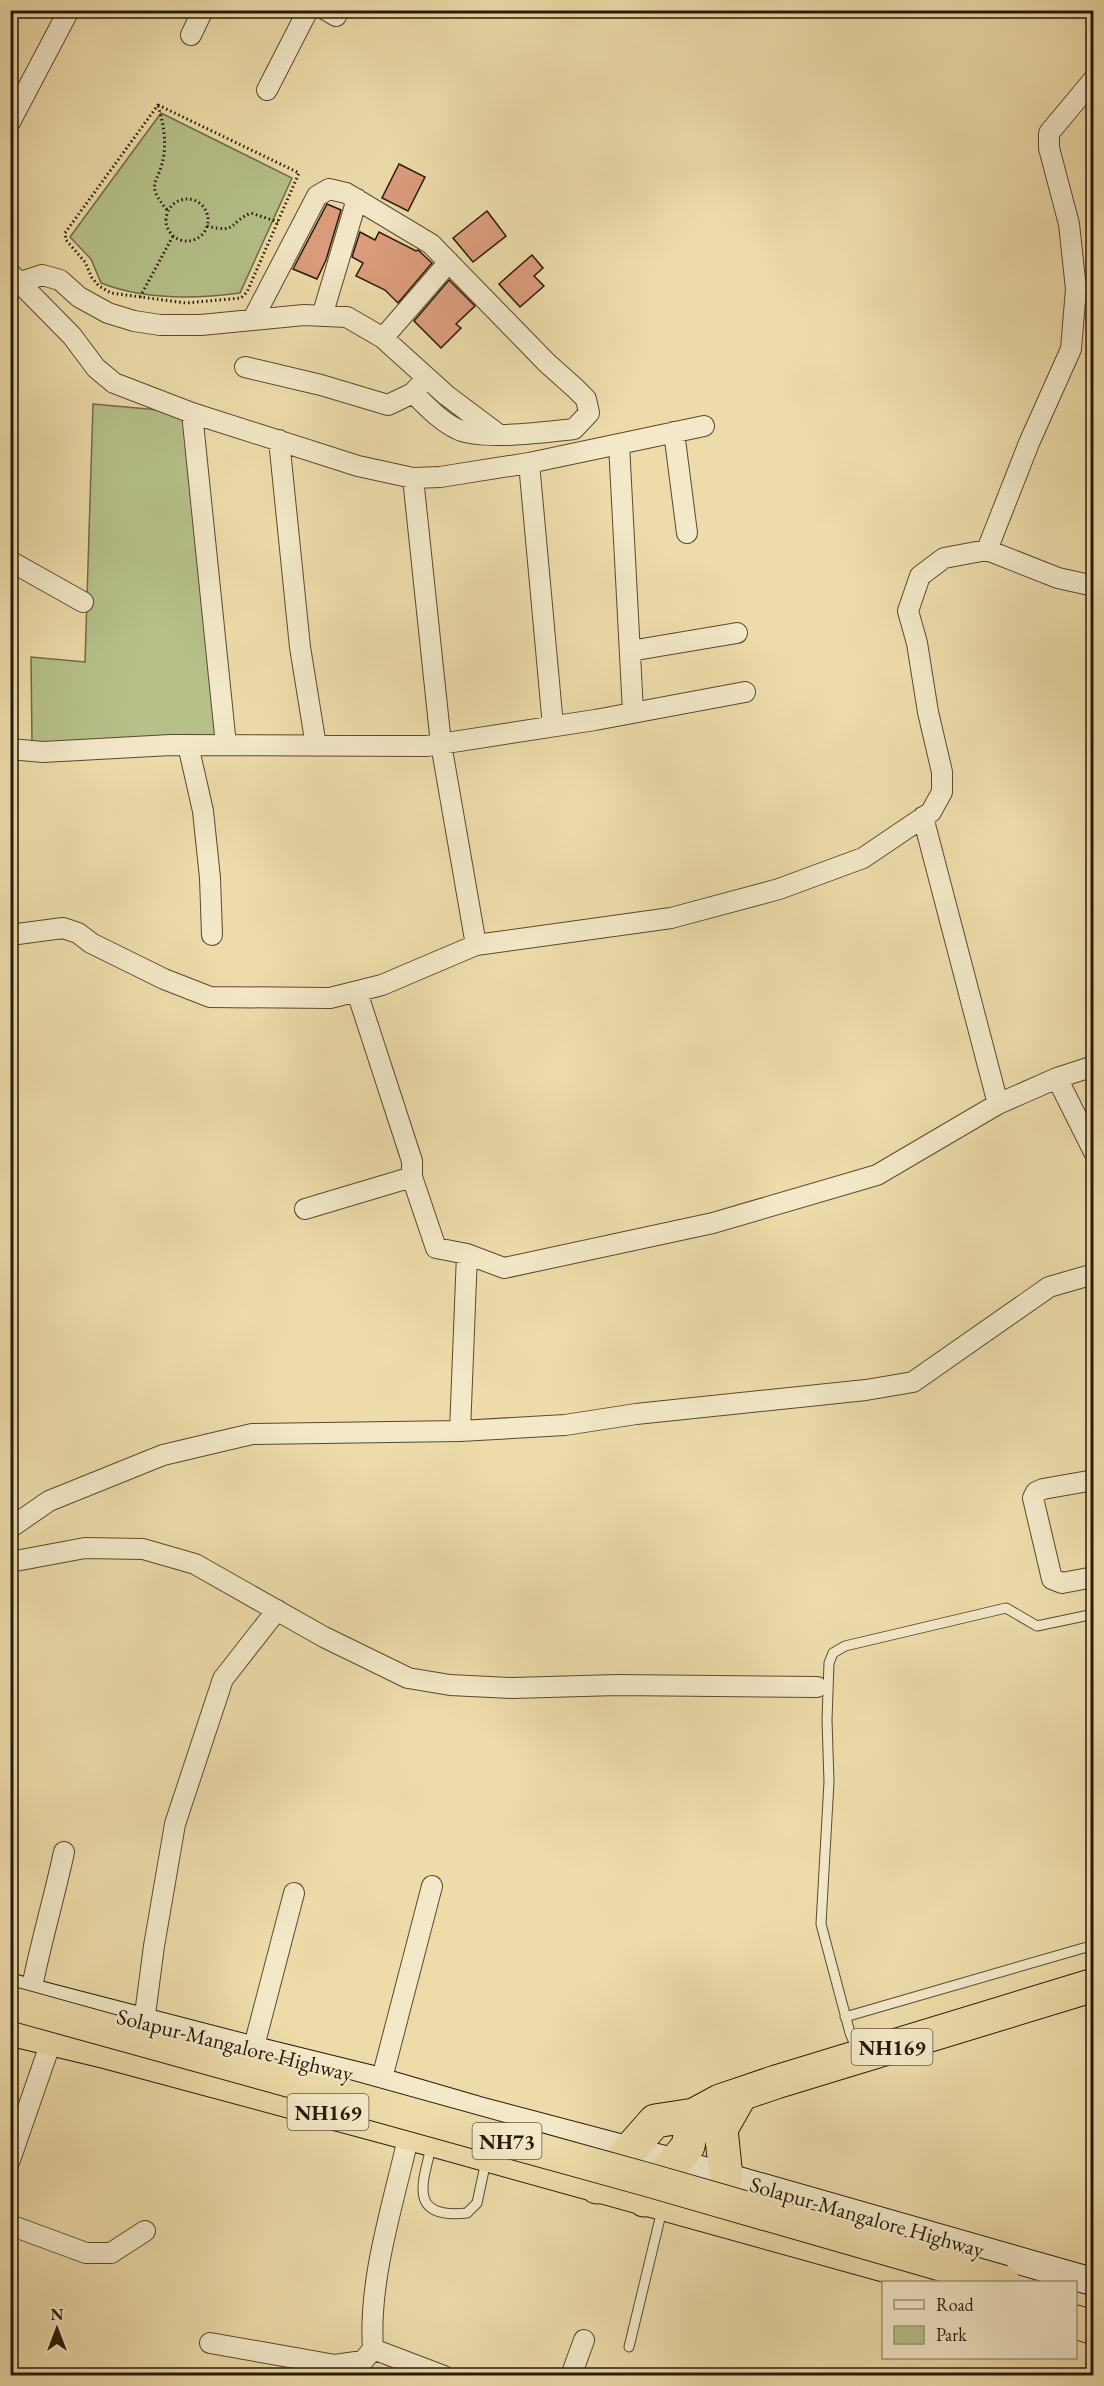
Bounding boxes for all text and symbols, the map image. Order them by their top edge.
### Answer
street label: Solapur-Mangalore Highway [114,2002,356,2088]
road number: NH169 [852,2029,932,2065]
road number: NH169 [288,2094,368,2130]
road number: NH73 [472,2123,542,2159]
street label: Solapur-Mangalore Highway [747,2170,988,2264]
legend [882,2281,1077,2359]
text: Road [936,2293,975,2316]
north arrow [27,2299,87,2359]
text: N [51,2304,64,2325]
text: Park [936,2323,967,2346]

